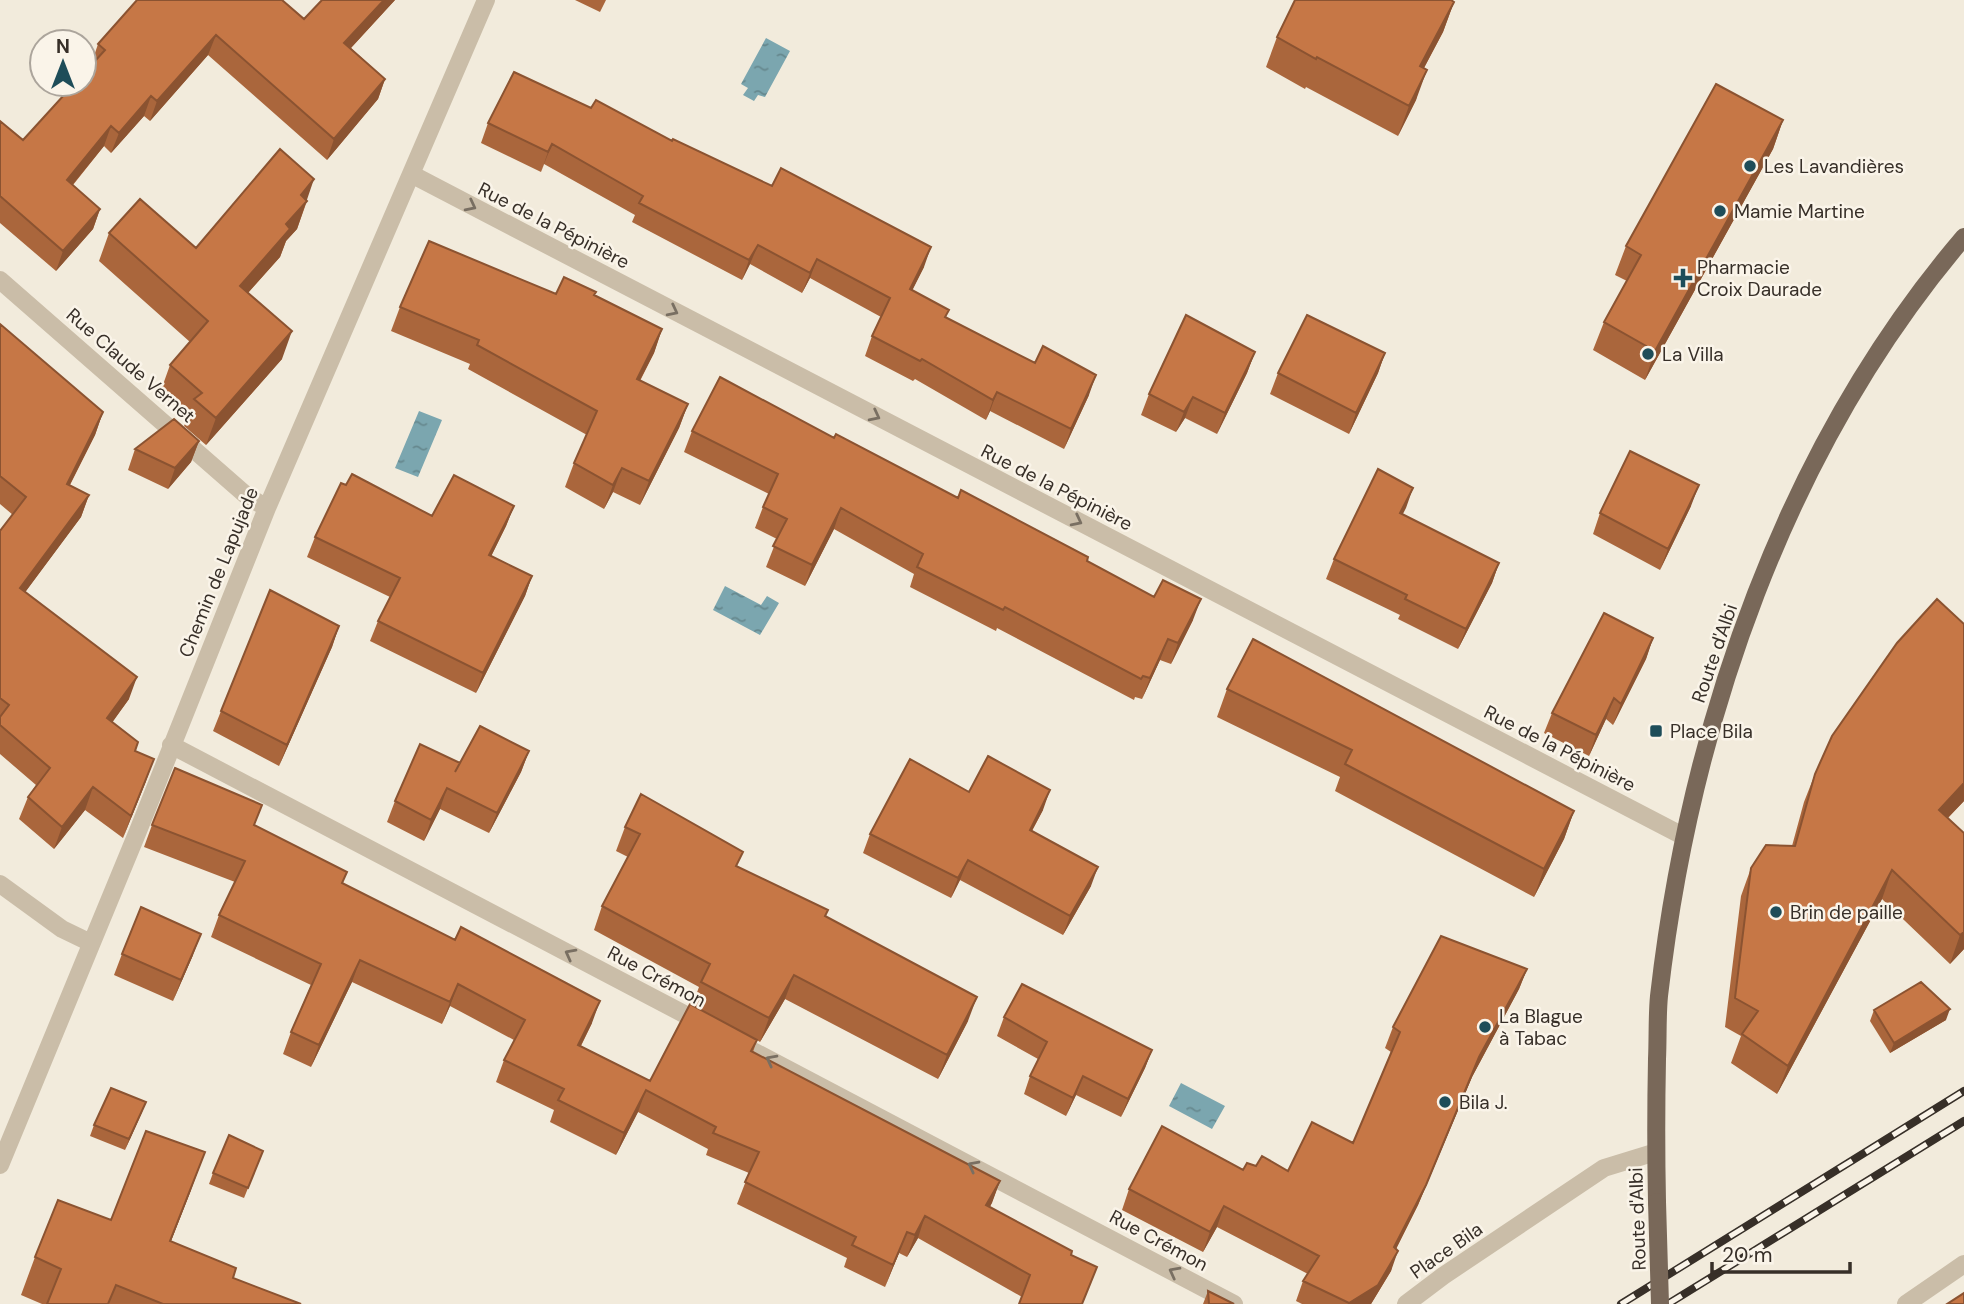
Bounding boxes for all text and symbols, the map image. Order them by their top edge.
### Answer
north arrow [28,28,98,98]
text: N [56,34,70,59]
place label: Les Lavandières [1764,154,1904,179]
marker: Les Lavandières [1742,158,1758,174]
street label: Rue de la Pépinière [474,176,634,274]
one-way arrow [464,197,477,211]
place label: Mamie Martine [1734,199,1865,224]
marker: Mamie Martine [1712,203,1728,219]
place label: Pharmacie Croix Daurade [1697,255,1822,302]
marker: Pharmacie Croix Daurade [1675,270,1691,286]
street label: Rue Claude Vernet [61,302,200,428]
one-way arrow [666,302,678,316]
place label: La Villa [1662,342,1723,367]
marker: La Villa [1640,346,1656,362]
one-way arrow [868,407,880,421]
street label: Rue de la Pépinière [977,438,1137,536]
street label: Chemin de Lapujade [173,483,264,661]
one-way arrow [1070,512,1082,526]
street label: Route d'Albi [1686,600,1743,706]
street label: Rue de la Pépinière [1480,699,1640,797]
place label: Place Bila [1670,719,1753,744]
marker: Place Bila [1648,723,1664,739]
place label: Brin de paille [1790,900,1903,925]
marker: Brin de paille [1768,904,1784,920]
street label: Rue Crémon [603,940,710,1013]
one-way arrow [565,949,577,962]
place label: La Blague à Tabac [1499,1004,1583,1051]
marker: La Blague à Tabac [1477,1019,1493,1035]
one-way arrow [766,1055,778,1068]
place label: Bila J. [1459,1090,1508,1115]
marker: Bila J. [1437,1094,1453,1110]
one-way arrow [967,1161,980,1174]
street label: Route d'Albi [1623,1167,1652,1271]
street label: Rue Crémon [1105,1204,1212,1277]
street label: Place Bila [1405,1216,1487,1284]
scale bar [1712,1230,1850,1274]
text: 20 m [1722,1241,1773,1269]
one-way arrow [1169,1267,1181,1280]

